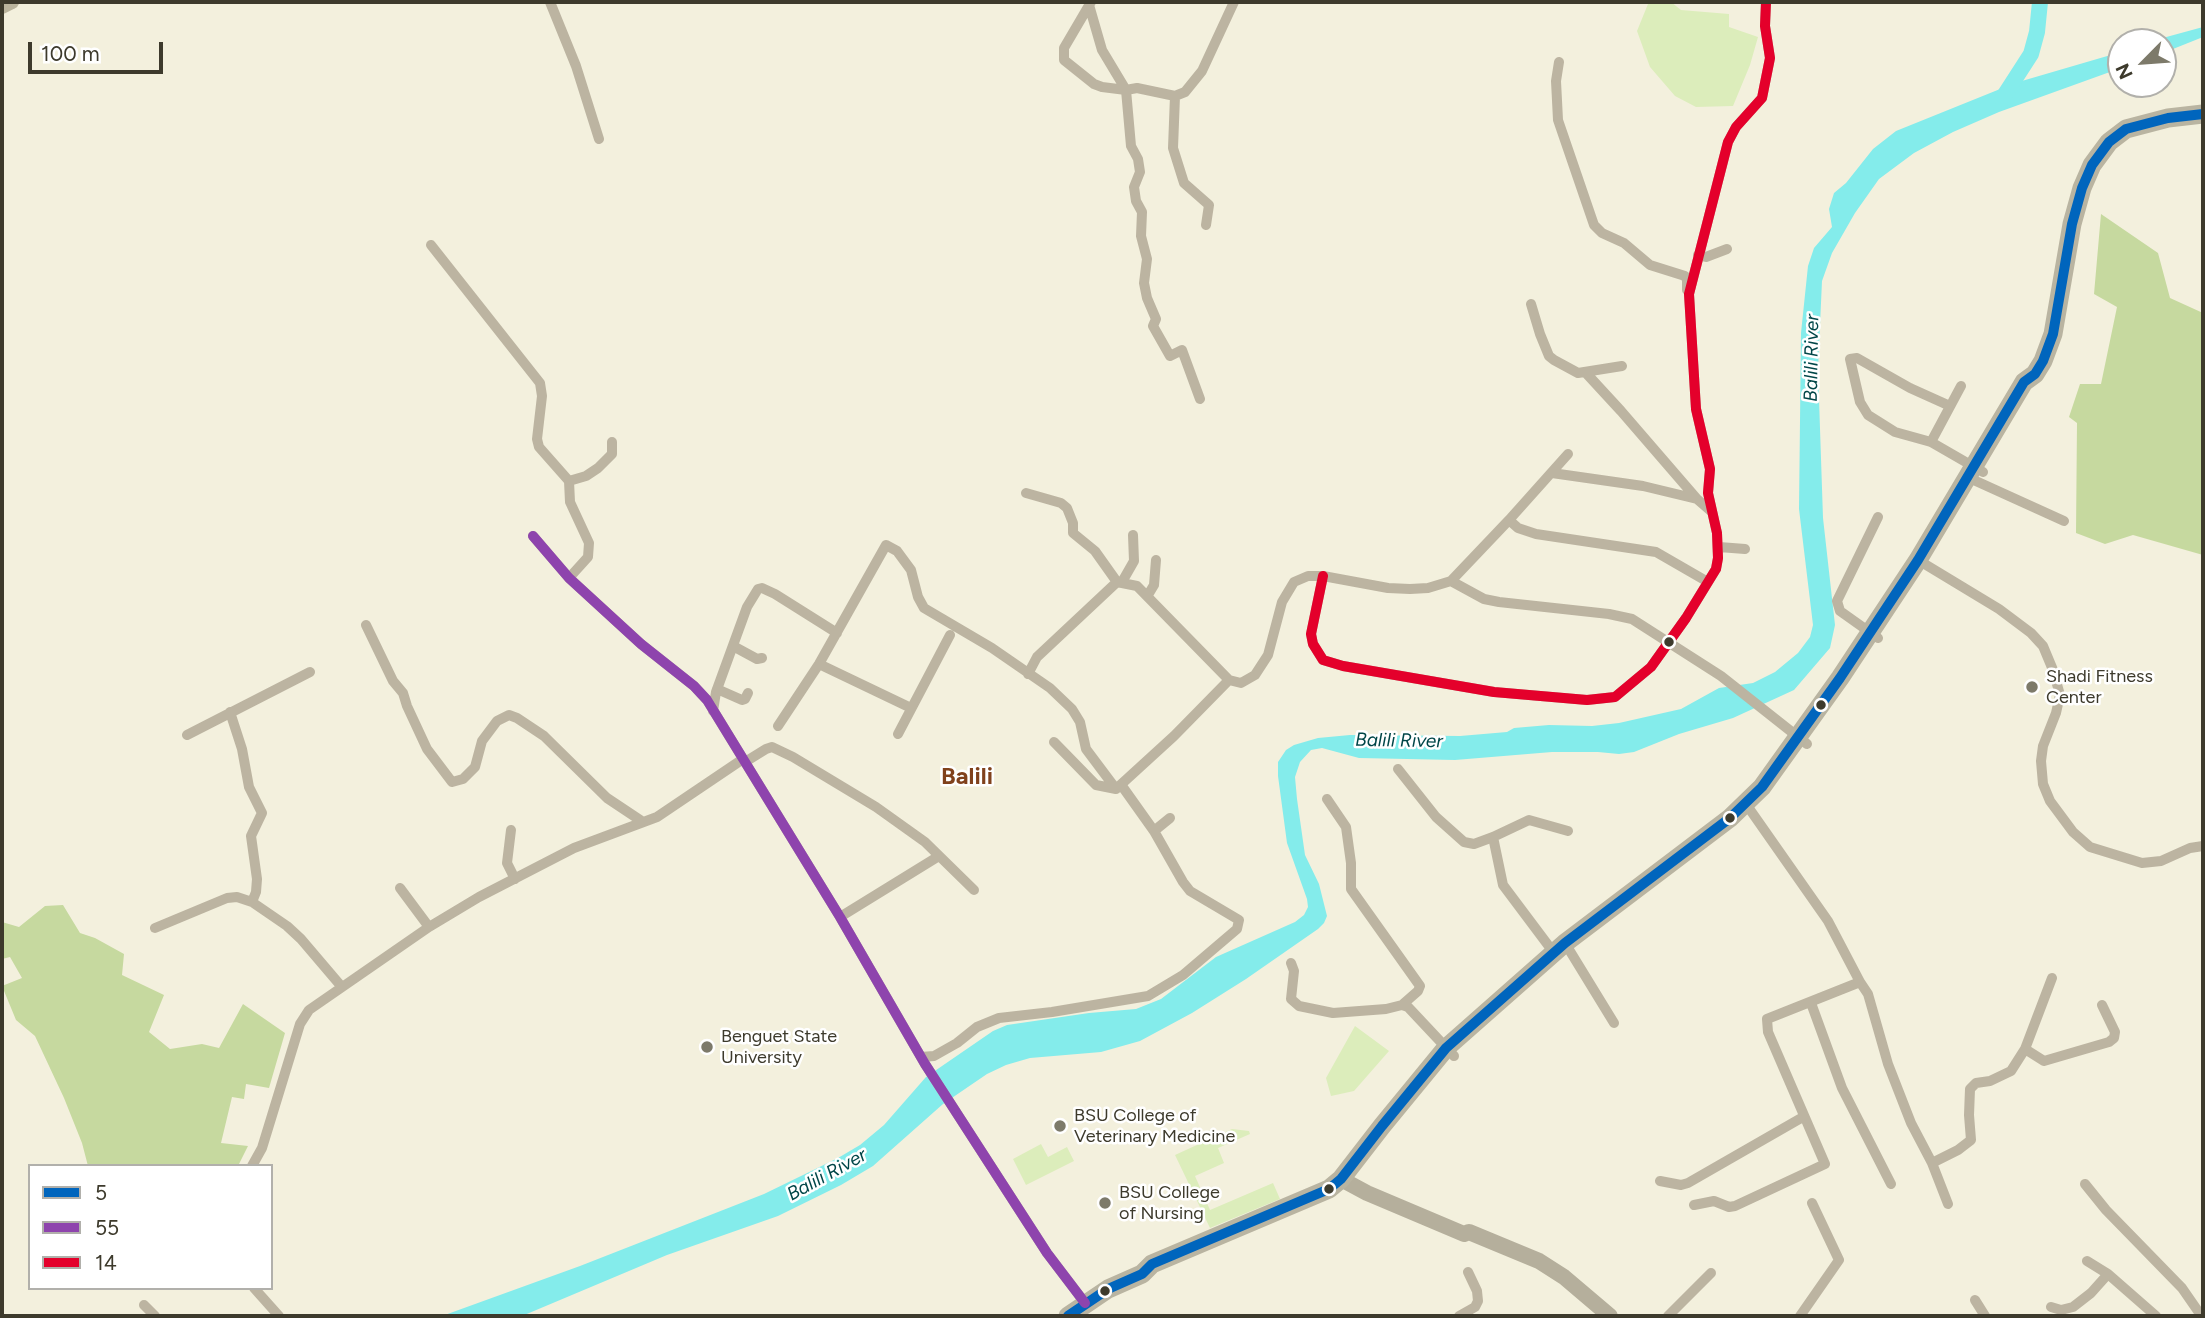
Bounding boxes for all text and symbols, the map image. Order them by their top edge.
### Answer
scale bar [32,28,166,72]
north arrow [2107,28,2177,98]
text: 100 m [41,41,100,66]
text: N [2111,60,2138,83]
water label: Balili River [1800,314,1824,402]
unlabelled marker [1662,635,1676,649]
place label: Shadi Fitness Center [2046,666,2153,708]
marker: Shadi Fitness Center [2024,679,2040,695]
unlabelled marker [1814,698,1828,712]
water label: Balili River [1355,729,1443,753]
district label: Balili [941,763,993,791]
unlabelled marker [1723,811,1737,825]
place label: Benguet State University [721,1026,837,1068]
marker: Benguet State University [699,1039,715,1055]
place label: BSU College of Veterinary Medicine [1074,1105,1235,1148]
marker: BSU College of Veterinary Medicine [1052,1118,1068,1134]
water label: Balili River [783,1144,871,1206]
legend [28,1164,273,1290]
text: 5 [95,1180,107,1205]
place label: BSU College of Nursing [1119,1182,1220,1224]
unlabelled marker [1322,1182,1336,1196]
marker: BSU College of Nursing [1097,1195,1113,1211]
text: 55 [95,1215,119,1240]
text: 14 [95,1250,117,1275]
unlabelled marker [1098,1284,1112,1298]

